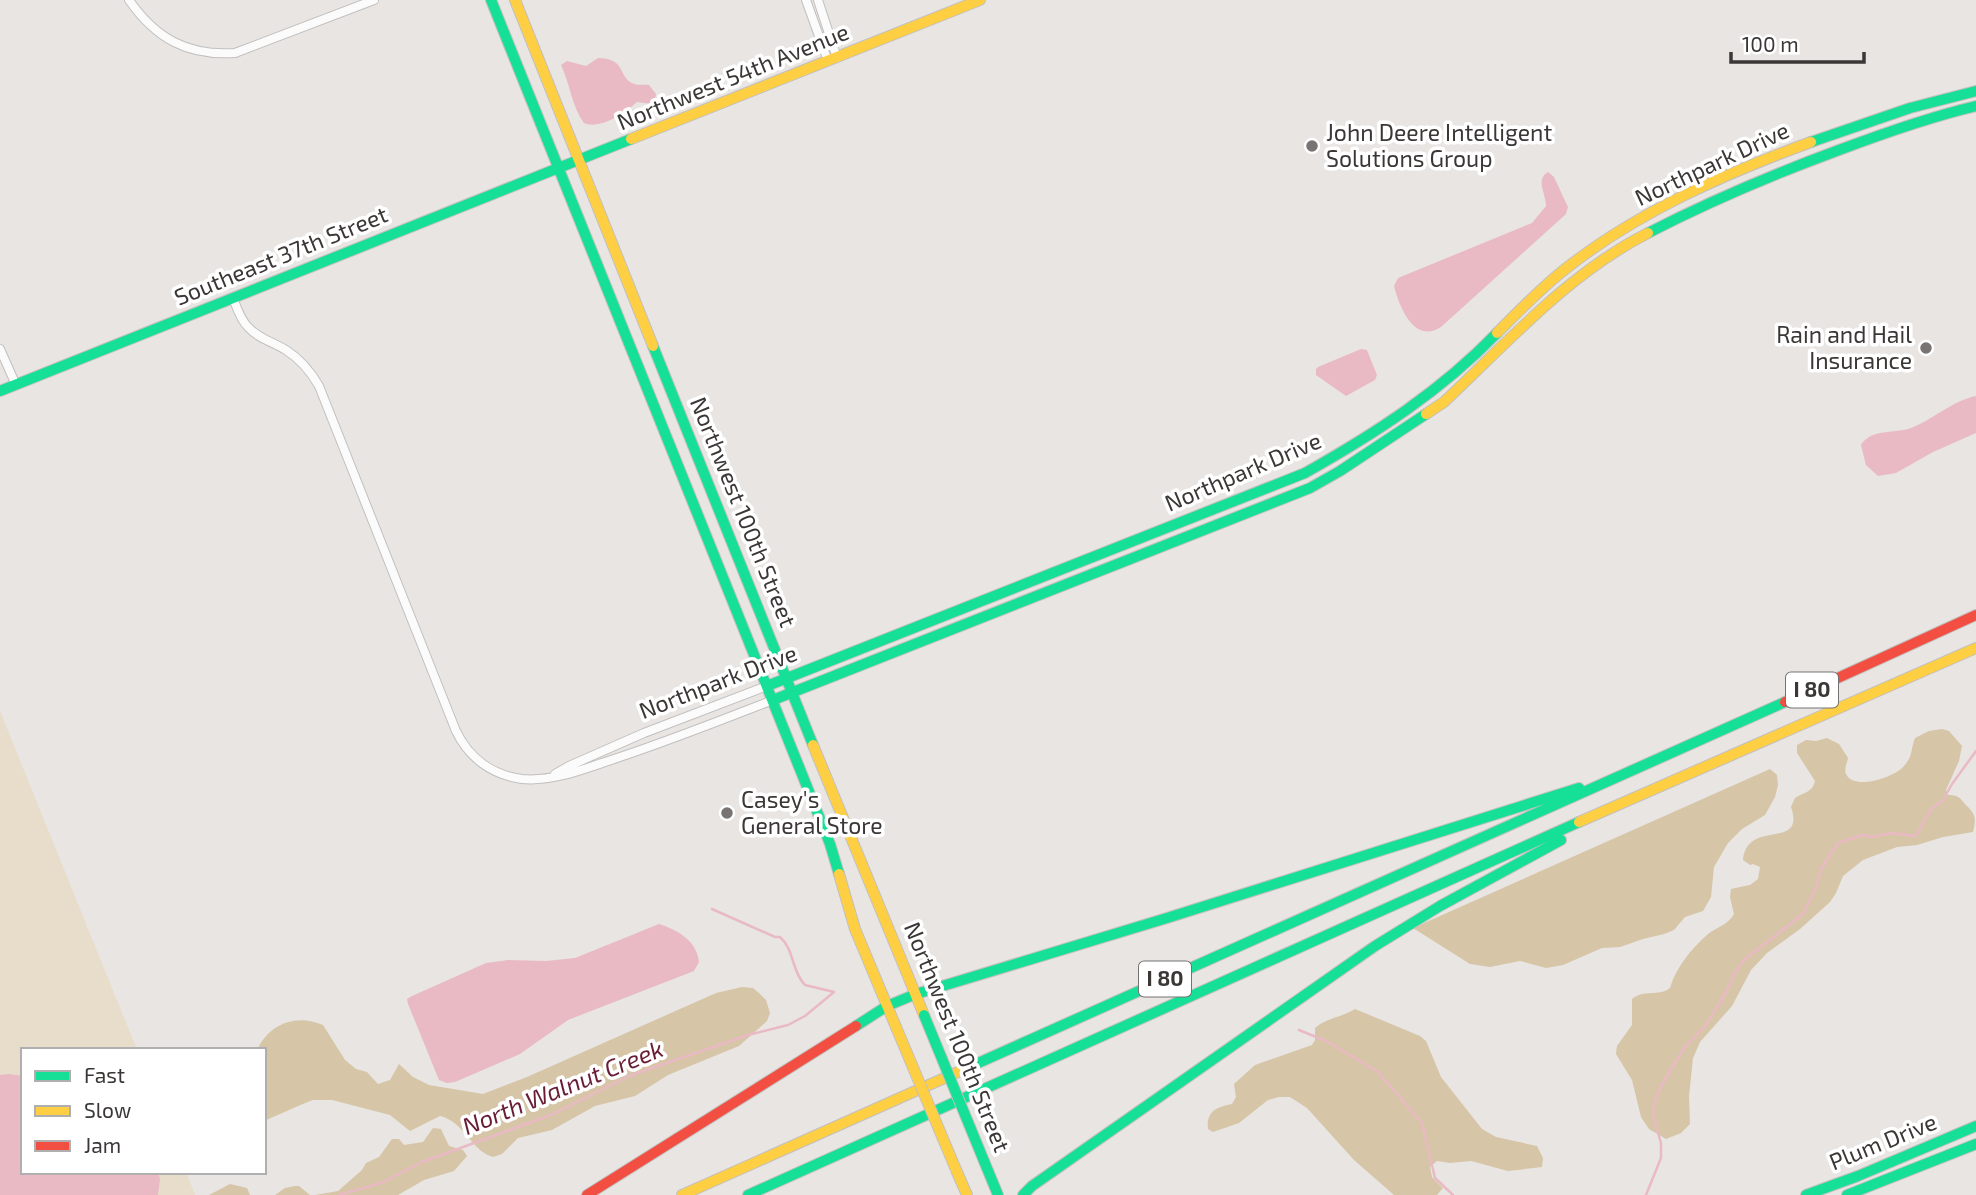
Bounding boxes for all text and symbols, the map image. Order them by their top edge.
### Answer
street label: Northwest 54th Avenue [613,17,853,135]
scale bar [1731,21,1864,65]
text: 100 m [1742,31,1799,56]
street label: Northpark Drive [1630,115,1793,211]
place label: John Deere Intelligent Solutions Group [1326,118,1552,172]
marker: John Deere Intelligent Solutions Group [1304,138,1320,154]
street label: Southeast 37th Street [170,199,392,311]
place label: Rain and Hail Insurance [1776,320,1912,374]
marker: Rain and Hail Insurance [1918,340,1934,356]
street label: Northwest 100th Street [685,393,803,631]
street label: Northpark Drive [1160,426,1325,517]
street label: Northpark Drive [635,638,801,724]
road number: I 80 [1786,672,1838,708]
place label: Casey's General Store [741,785,883,839]
marker: Casey's General Store [719,805,735,821]
street label: Northwest 100th Street [899,918,1017,1156]
road number: I 80 [1139,962,1191,996]
water label: North Walnut Creek [458,1033,667,1140]
legend [21,1048,266,1174]
text: Fast [84,1062,125,1087]
text: Slow [84,1097,131,1122]
street label: Plum Drive [1825,1107,1940,1175]
text: Jam [84,1132,121,1157]

